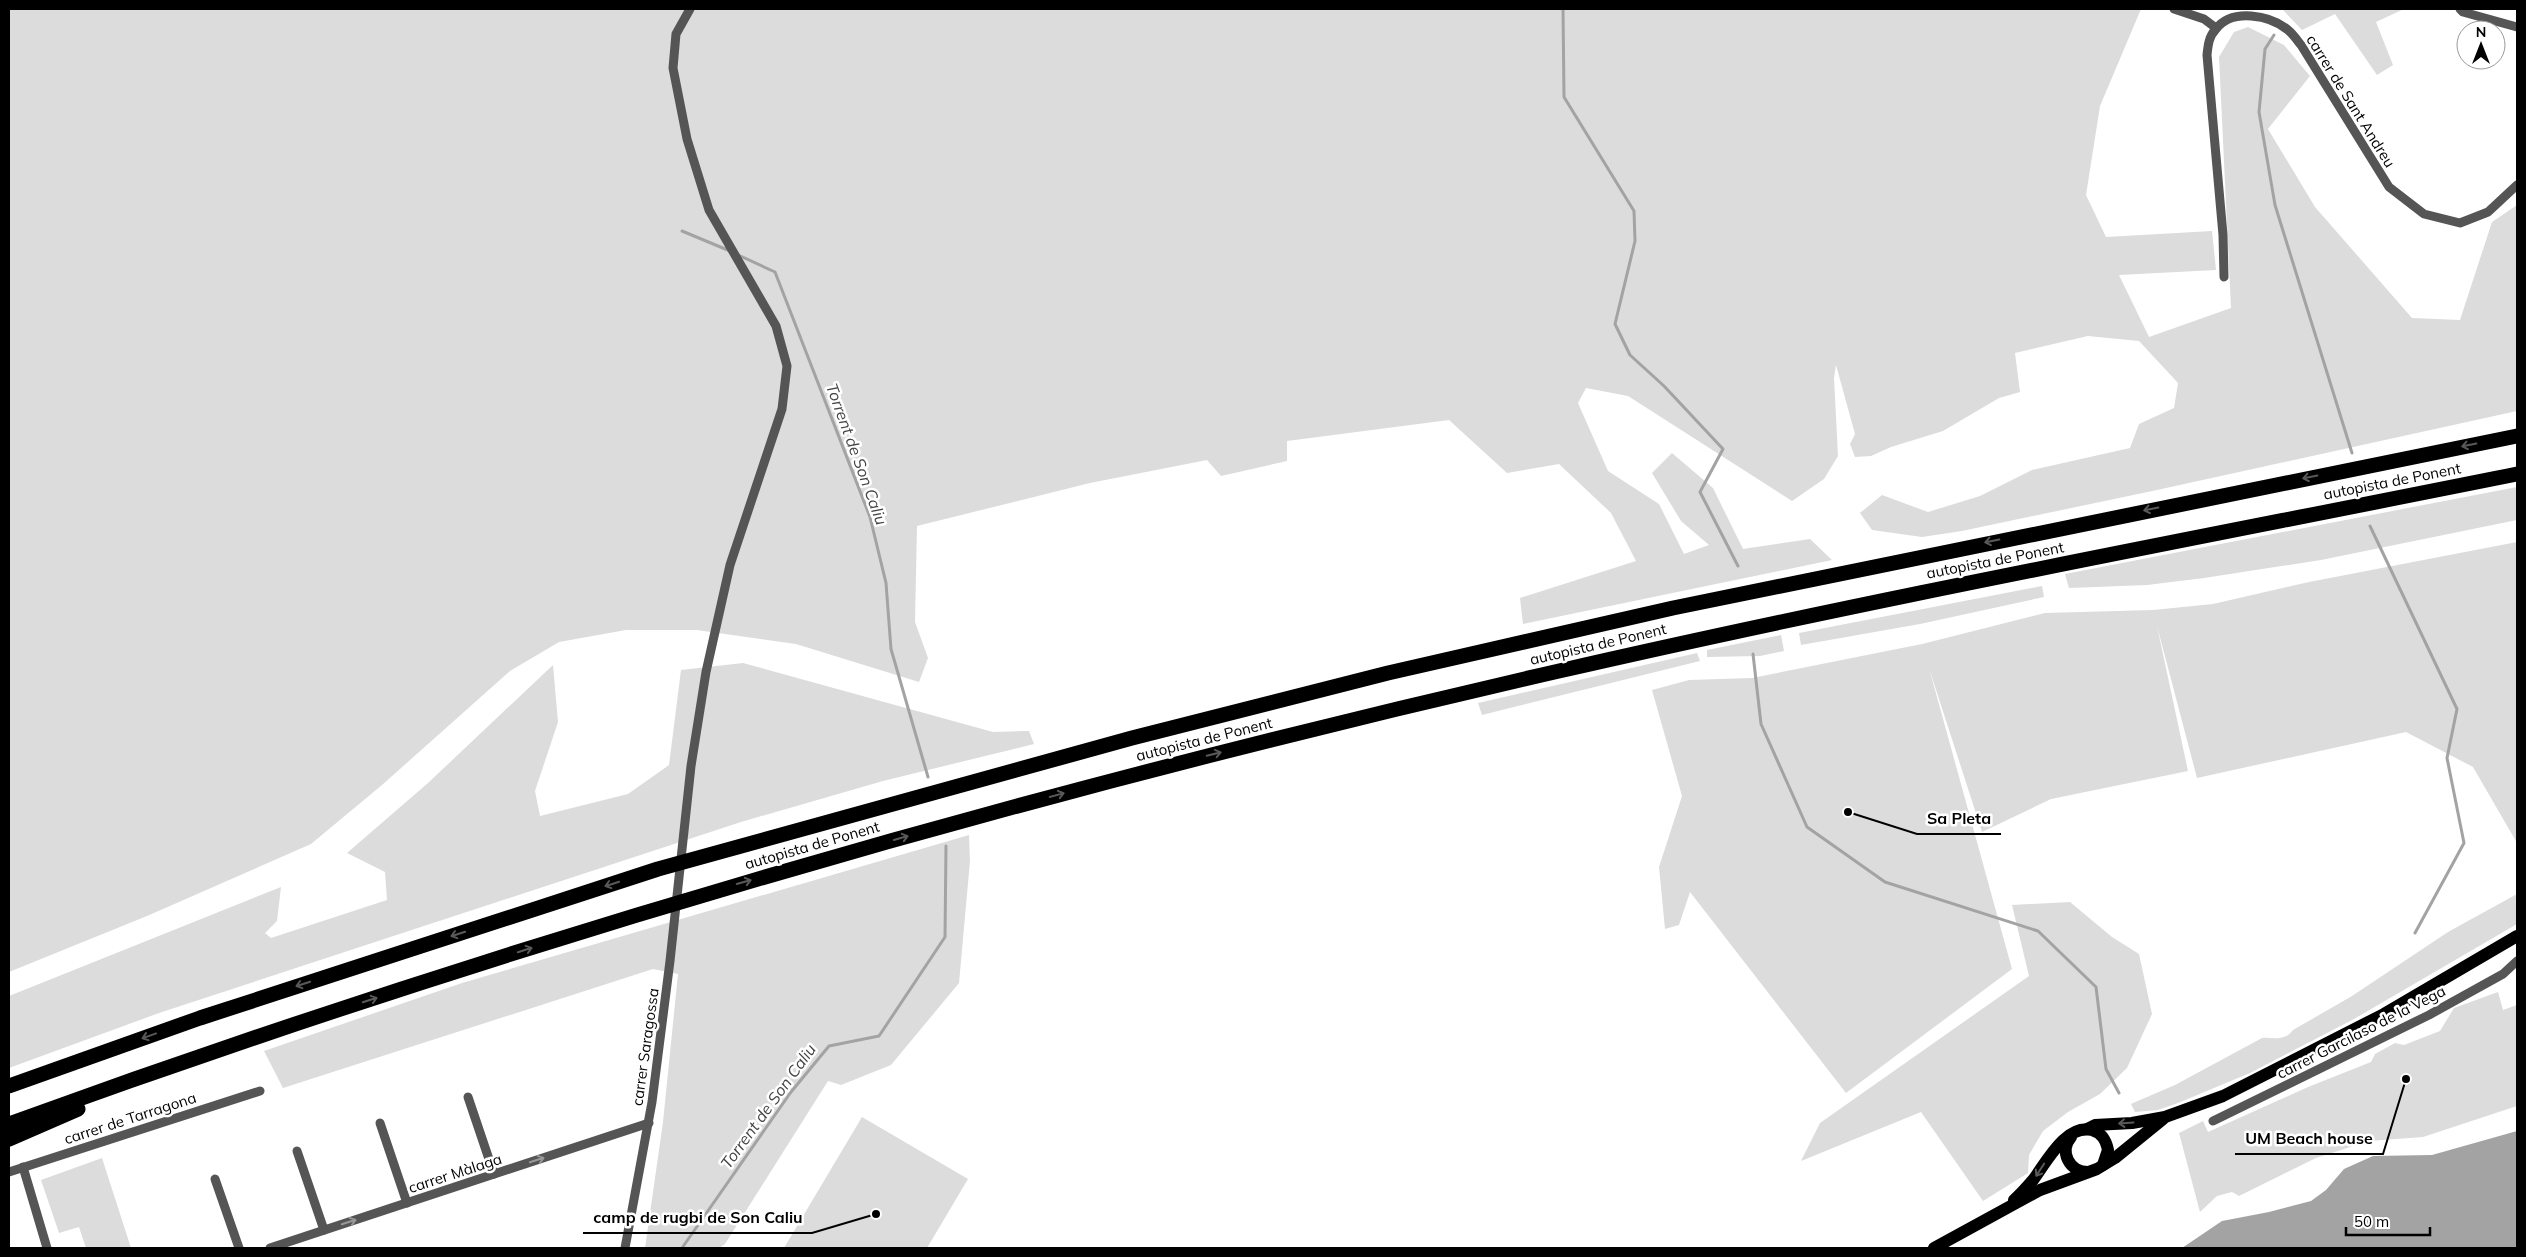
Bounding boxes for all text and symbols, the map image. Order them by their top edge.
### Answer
north arrow [2456,20,2506,70]
text: N [2476,23,2486,41]
street label: carrer de Sant Andreu [2302,31,2400,171]
water label: Torrent de Son Caliu [822,380,892,528]
one-way arrow [2462,441,2478,450]
street label: autopista de Ponent [2322,458,2462,504]
one-way arrow [2303,473,2319,482]
one-way arrow [2143,505,2159,515]
street label: autopista de Ponent [1925,537,2065,583]
one-way arrow [1984,537,2000,547]
street label: autopista de Ponent [1528,619,1668,669]
street label: autopista de Ponent [1134,713,1274,765]
one-way arrow [1206,749,1222,758]
one-way arrow [1049,790,1065,799]
callout: Sa Pleta [1917,803,2001,834]
text: Sa Pleta [1927,808,1991,828]
street label: autopista de Ponent [742,817,882,873]
one-way arrow [892,833,908,843]
one-way arrow [736,877,752,886]
one-way arrow [605,880,620,889]
one-way arrow [450,930,466,940]
one-way arrow [517,945,532,954]
one-way arrow [295,980,311,990]
street label: carrer Garcilaso de la Vega [2273,981,2449,1083]
street label: carrer Saragossa [627,987,663,1107]
one-way arrow [362,995,378,1004]
one-way arrow [142,1032,157,1041]
water label: Torrent de Son Caliu [716,1040,820,1172]
street label: carrer de Tarragona [61,1088,199,1148]
one-way arrow [2118,1118,2134,1127]
callout: UM Beach house [2235,1123,2383,1154]
text: UM Beach house [2245,1128,2373,1148]
street label: carrer Màlaga [406,1149,504,1197]
one-way arrow [528,1155,544,1164]
one-way arrow [2035,1162,2045,1176]
callout: camp de rugbi de Son Caliu [583,1202,812,1233]
scale bar [2346,1204,2430,1236]
text: camp de rugbi de Son Caliu [593,1207,803,1227]
text: 50 m [2354,1212,2389,1231]
one-way arrow [341,1217,357,1226]

